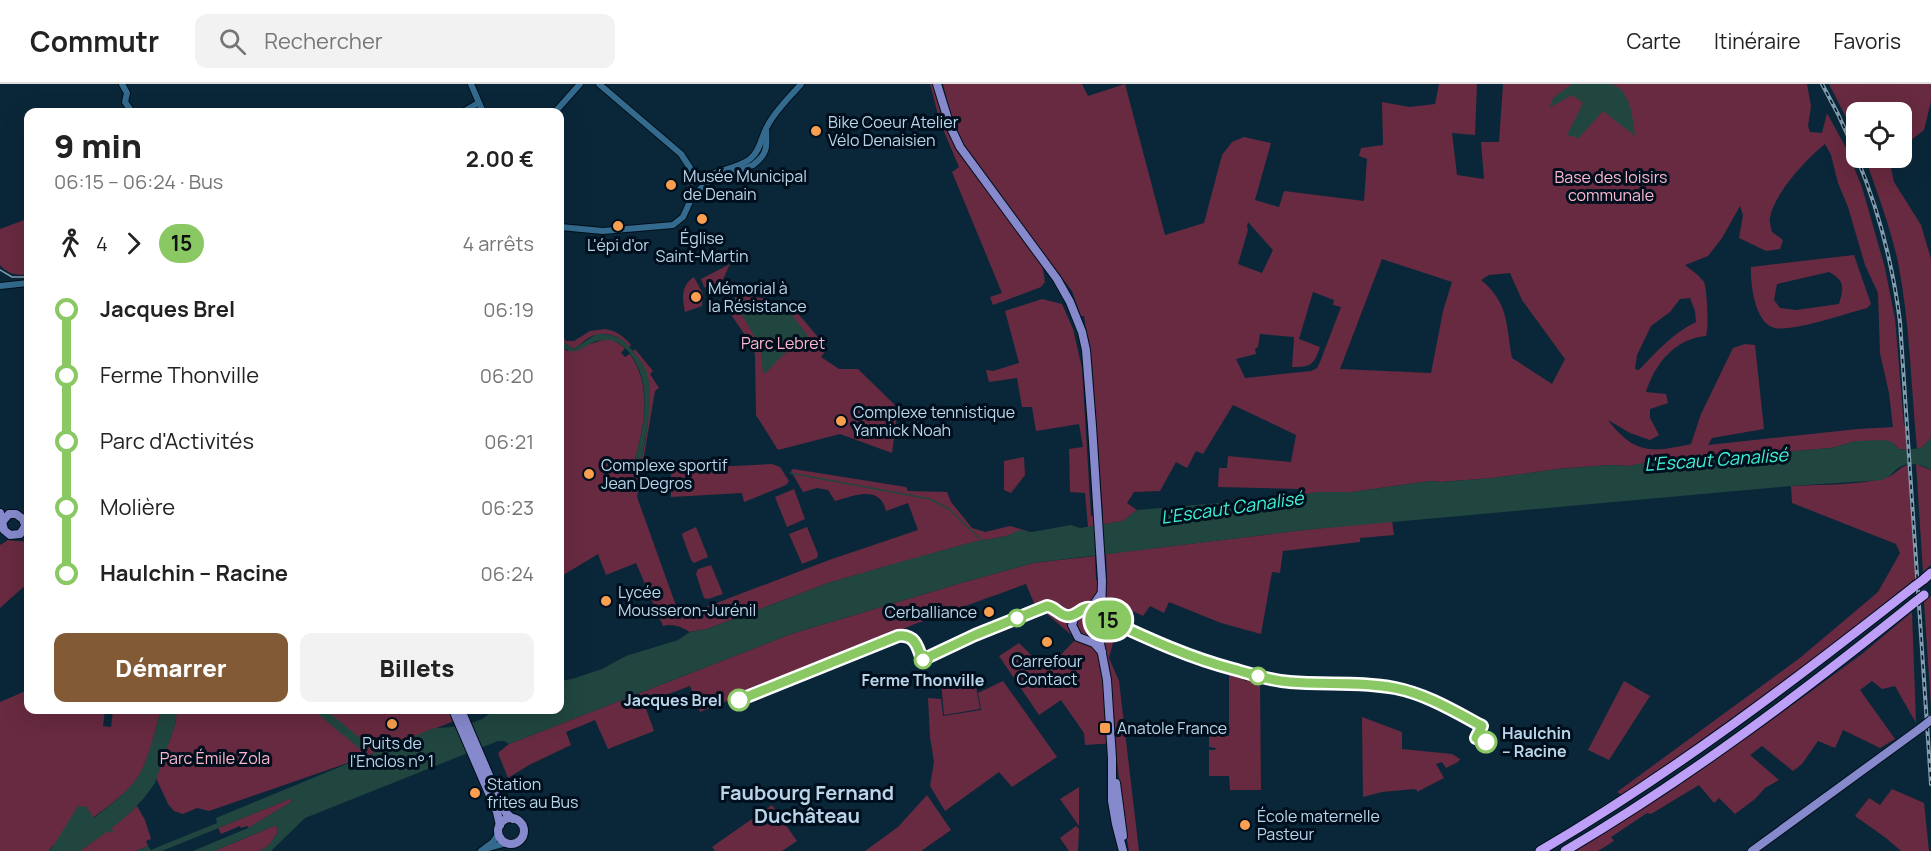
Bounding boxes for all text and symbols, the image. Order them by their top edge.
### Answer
search box [195,14,615,68]
text: Commutr [30,22,159,60]
icon: search [216,25,249,58]
text: Rechercher [264,26,383,56]
text: Carte [1627,27,1681,55]
text: Itinéraire [1714,27,1800,55]
text: Favoris [1833,27,1901,55]
map controls [1846,102,1912,168]
button: locate [1846,102,1912,168]
place label: Bike Coeur Atelier Vélo Denaisien [828,111,959,151]
text: 9 min [54,123,142,168]
marker: Bike Coeur Atelier Vélo Denaisien [809,124,823,138]
text: 2.00 € [466,144,534,174]
place label: Musée Municipal de Denain [683,165,807,205]
park label: Base des loisirs communale [1555,166,1668,206]
text: 06:15 – 06:24 · Bus [54,168,223,195]
marker: Musée Municipal de Denain [664,178,678,192]
marker: Église Saint-Martin [695,212,709,226]
marker: L'épi d'or [611,219,625,233]
icon: walk [54,227,87,260]
icon: forward [117,227,150,260]
place label: Église Saint-Martin [656,227,748,267]
text: 15 [171,229,192,257]
text: 4 [96,230,108,257]
text: 4 arrêts [462,230,534,257]
place label: L'épi d'or [587,234,649,256]
place label: Mémorial à la Résistance [708,277,807,317]
marker: Mémorial à la Résistance [689,290,703,304]
text: Jacques Brel [100,294,235,324]
text: 06:19 [483,296,534,323]
park label: Parc Lebret [741,332,825,354]
text: Ferme Thonville [100,360,259,390]
text: 06:20 [480,362,534,389]
place label: Complexe tennistique Yannick Noah [853,401,1015,441]
marker: Complexe tennistique Yannick Noah [834,414,848,428]
text: Parc d'Activités [100,426,254,456]
text: 06:21 [484,428,534,455]
water label: L'Escaut Canalisé [1643,442,1790,476]
place label: Complexe sportif Jean Degros [601,454,728,494]
marker: Complexe sportif Jean Degros [582,467,596,481]
water label: L'Escaut Canalisé [1159,485,1306,529]
text: Molière [100,492,175,522]
text: 06:23 [481,494,534,521]
text: Haulchin – Racine [100,558,288,588]
text: 06:24 [481,560,534,587]
place label: Lycée Mousseron-Jurénil [618,581,756,621]
marker: Lycée Mousseron-Jurénil [599,594,613,608]
line badge: 15 [1081,600,1135,640]
place label: Cerballiance [885,601,977,623]
marker: Cerballiance [982,605,996,619]
text: 15 [1097,606,1119,634]
unlabelled marker [1008,609,1026,627]
button: Démarrer [54,633,288,702]
button: Billets [300,633,534,702]
marker: Carrefour Contact [1040,635,1054,649]
place label: Carrefour Contact [1011,650,1083,690]
marker: Ferme Thonville [914,651,932,669]
unlabelled marker [1249,667,1267,685]
place label: Ferme Thonville [862,669,985,691]
place label: Jacques Brel [624,689,722,711]
marker: Jacques Brel [728,689,750,711]
marker: Puits de l'Enclos n° 1 [385,717,399,731]
place label: Anatole France [1117,717,1227,739]
marker: Anatole France [1098,721,1112,735]
place label: Haulchin – Racine [1502,722,1571,762]
marker: Haulchin – Racine [1475,731,1497,753]
place label: Puits de l'Enclos n° 1 [350,732,434,772]
park label: Parc Émile Zola [160,747,270,769]
place label: Station frites au Bus [487,773,579,813]
district label: Faubourg Fernand Duchâteau [720,779,894,829]
marker: Station frites au Bus [468,786,482,800]
place label: École maternelle Pasteur [1257,805,1380,845]
marker: École maternelle Pasteur [1238,818,1252,832]

